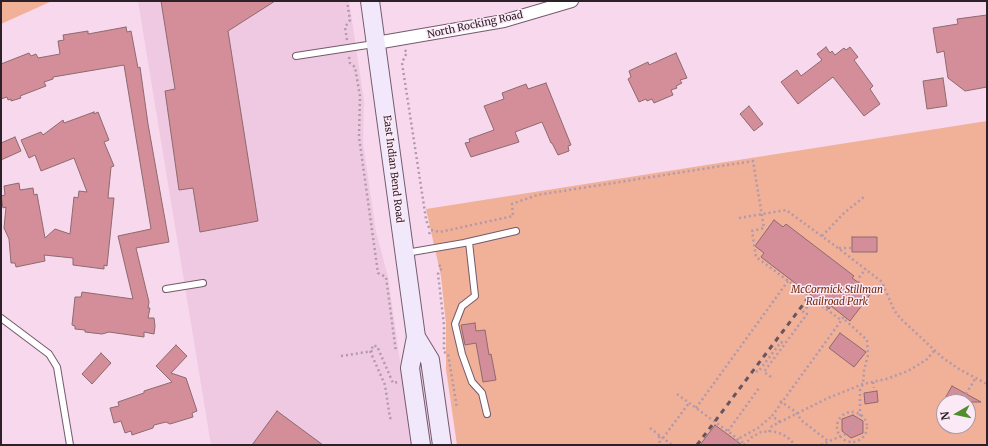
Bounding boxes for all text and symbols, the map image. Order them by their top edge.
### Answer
street label: North Rocking Road [426,9,524,41]
street label: East Indian Bend Road [380,114,406,224]
park label: McCormick Stillman Railroad Park [791,284,883,308]
north arrow [936,394,976,434]
text: N [938,410,953,421]

